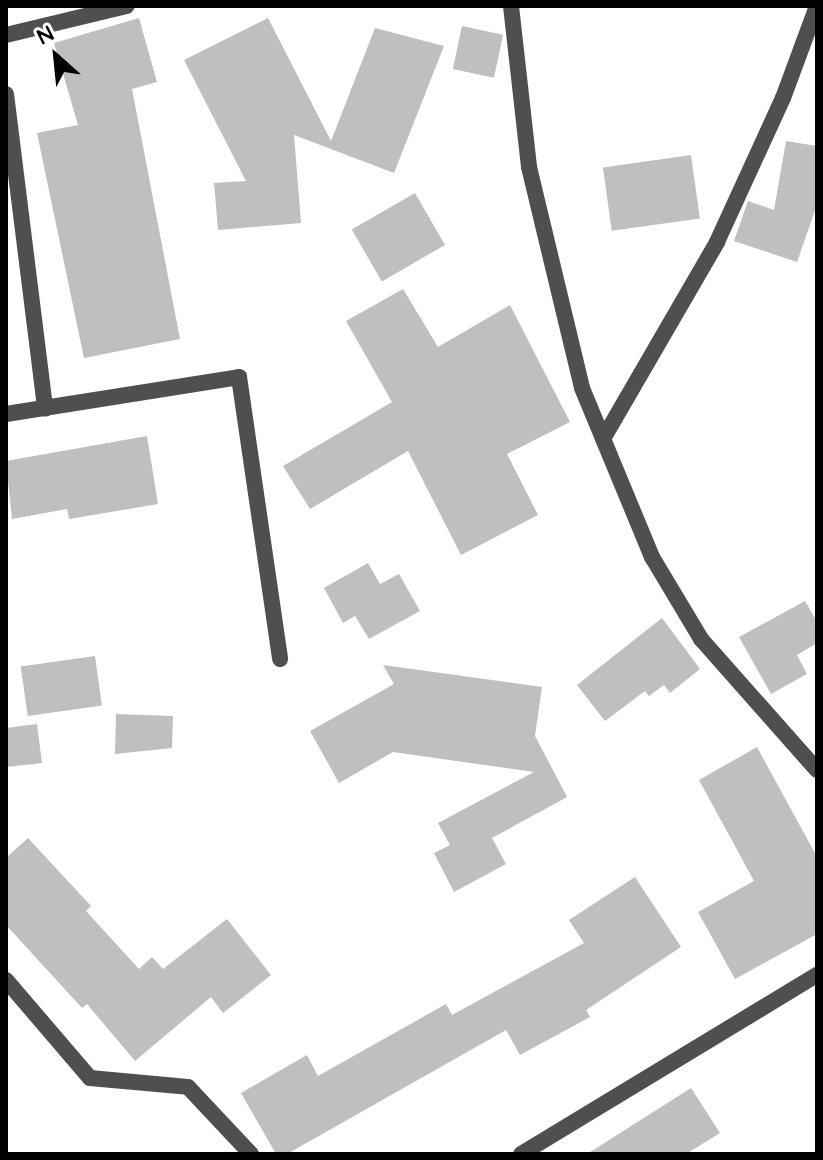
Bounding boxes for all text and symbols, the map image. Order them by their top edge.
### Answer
north arrow [16,16,96,96]
text: N [32,18,59,51]

